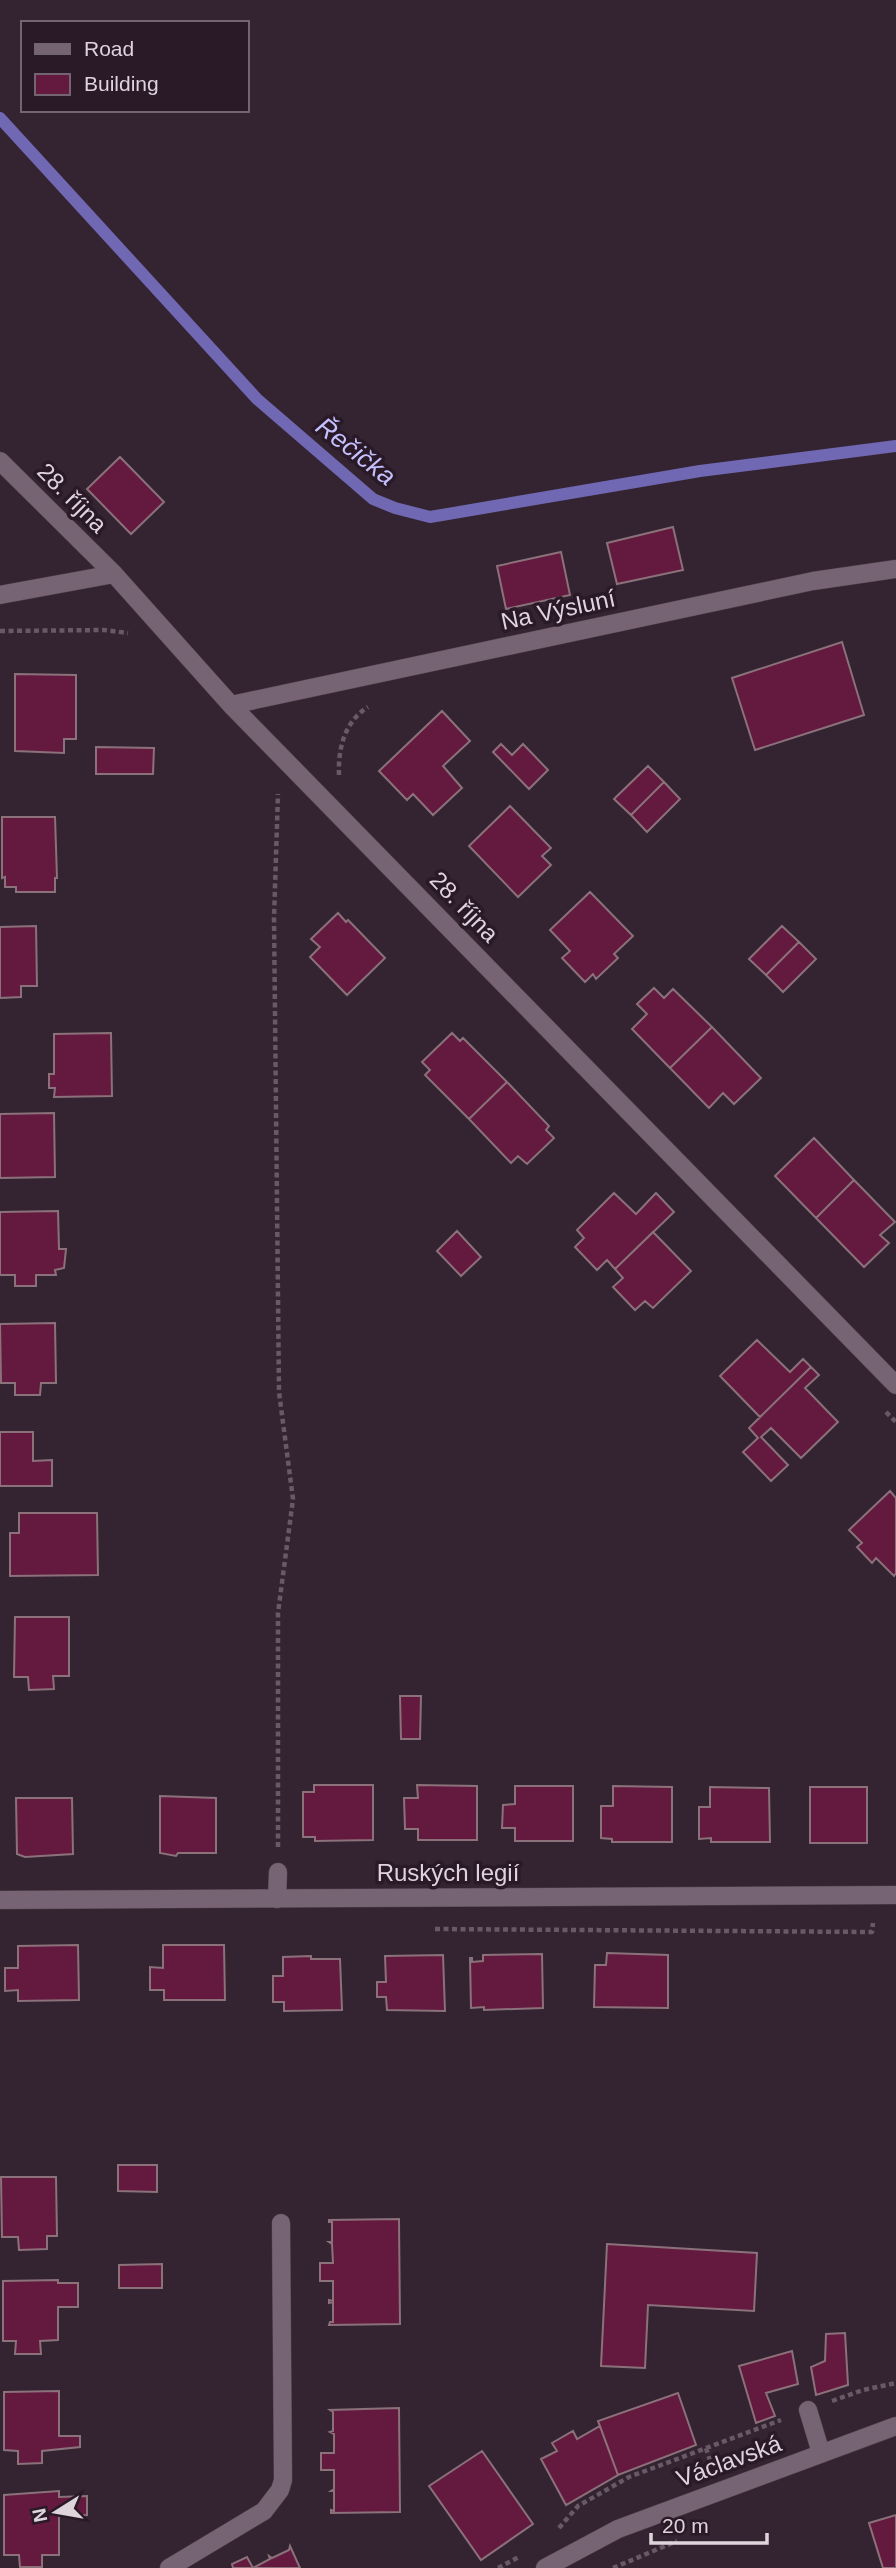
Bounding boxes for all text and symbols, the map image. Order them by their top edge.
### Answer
legend [21,21,248,112]
text: Road [84,37,134,60]
text: Building [84,72,159,95]
water label: Řečička [310,411,402,491]
street label: 28. října [32,457,113,538]
street label: Na Výsluní [498,584,618,635]
street label: 28. října [425,866,505,948]
street label: Ruských legií [377,1859,520,1886]
street label: Václavská [673,2429,785,2492]
north arrow [21,2477,91,2547]
scale bar [651,2502,766,2546]
text: N [28,2506,51,2524]
text: 20 m [662,2514,709,2537]

